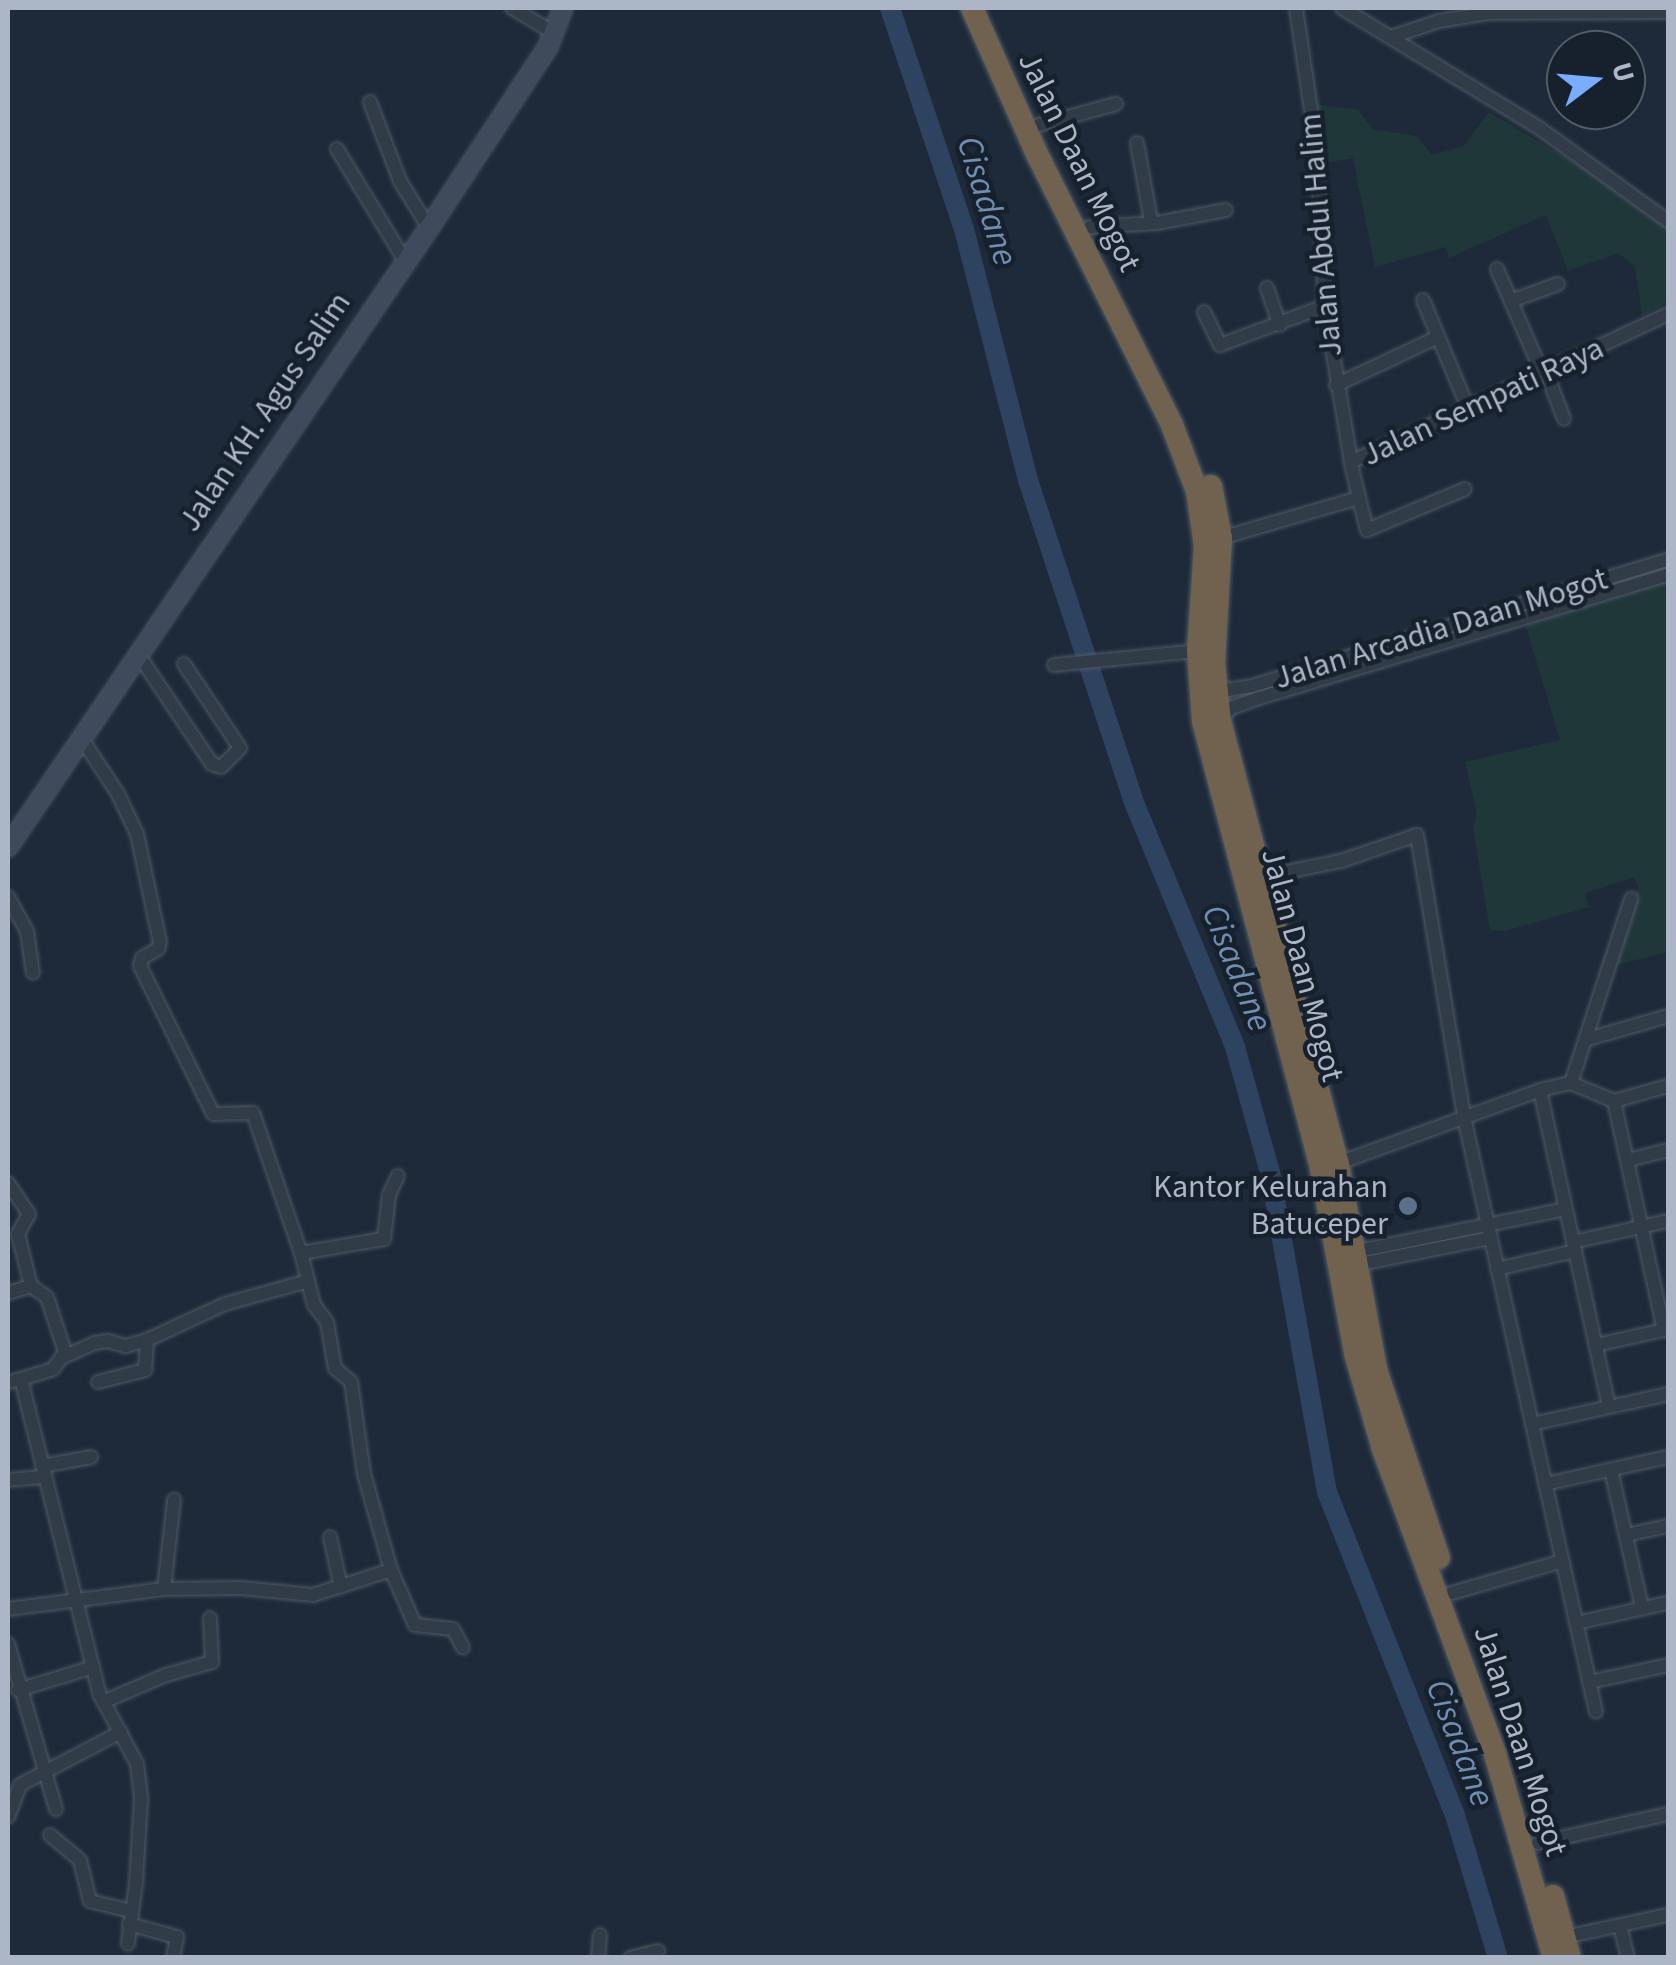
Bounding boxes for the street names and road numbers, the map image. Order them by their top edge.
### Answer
street label: Jalan Daan Mogot [1009,46,1149,278]
street label: Jalan Abdul Halim [1291,112,1351,358]
street label: Jalan KH. Agus Salim [171,285,359,539]
street label: Jalan Sempati Raya [1356,329,1610,475]
street label: Jalan Arcadia Daan Mogot [1270,560,1612,698]
street label: Jalan Daan Mogot [1252,844,1352,1086]
street label: Jalan Daan Mogot [1465,1621,1575,1861]

